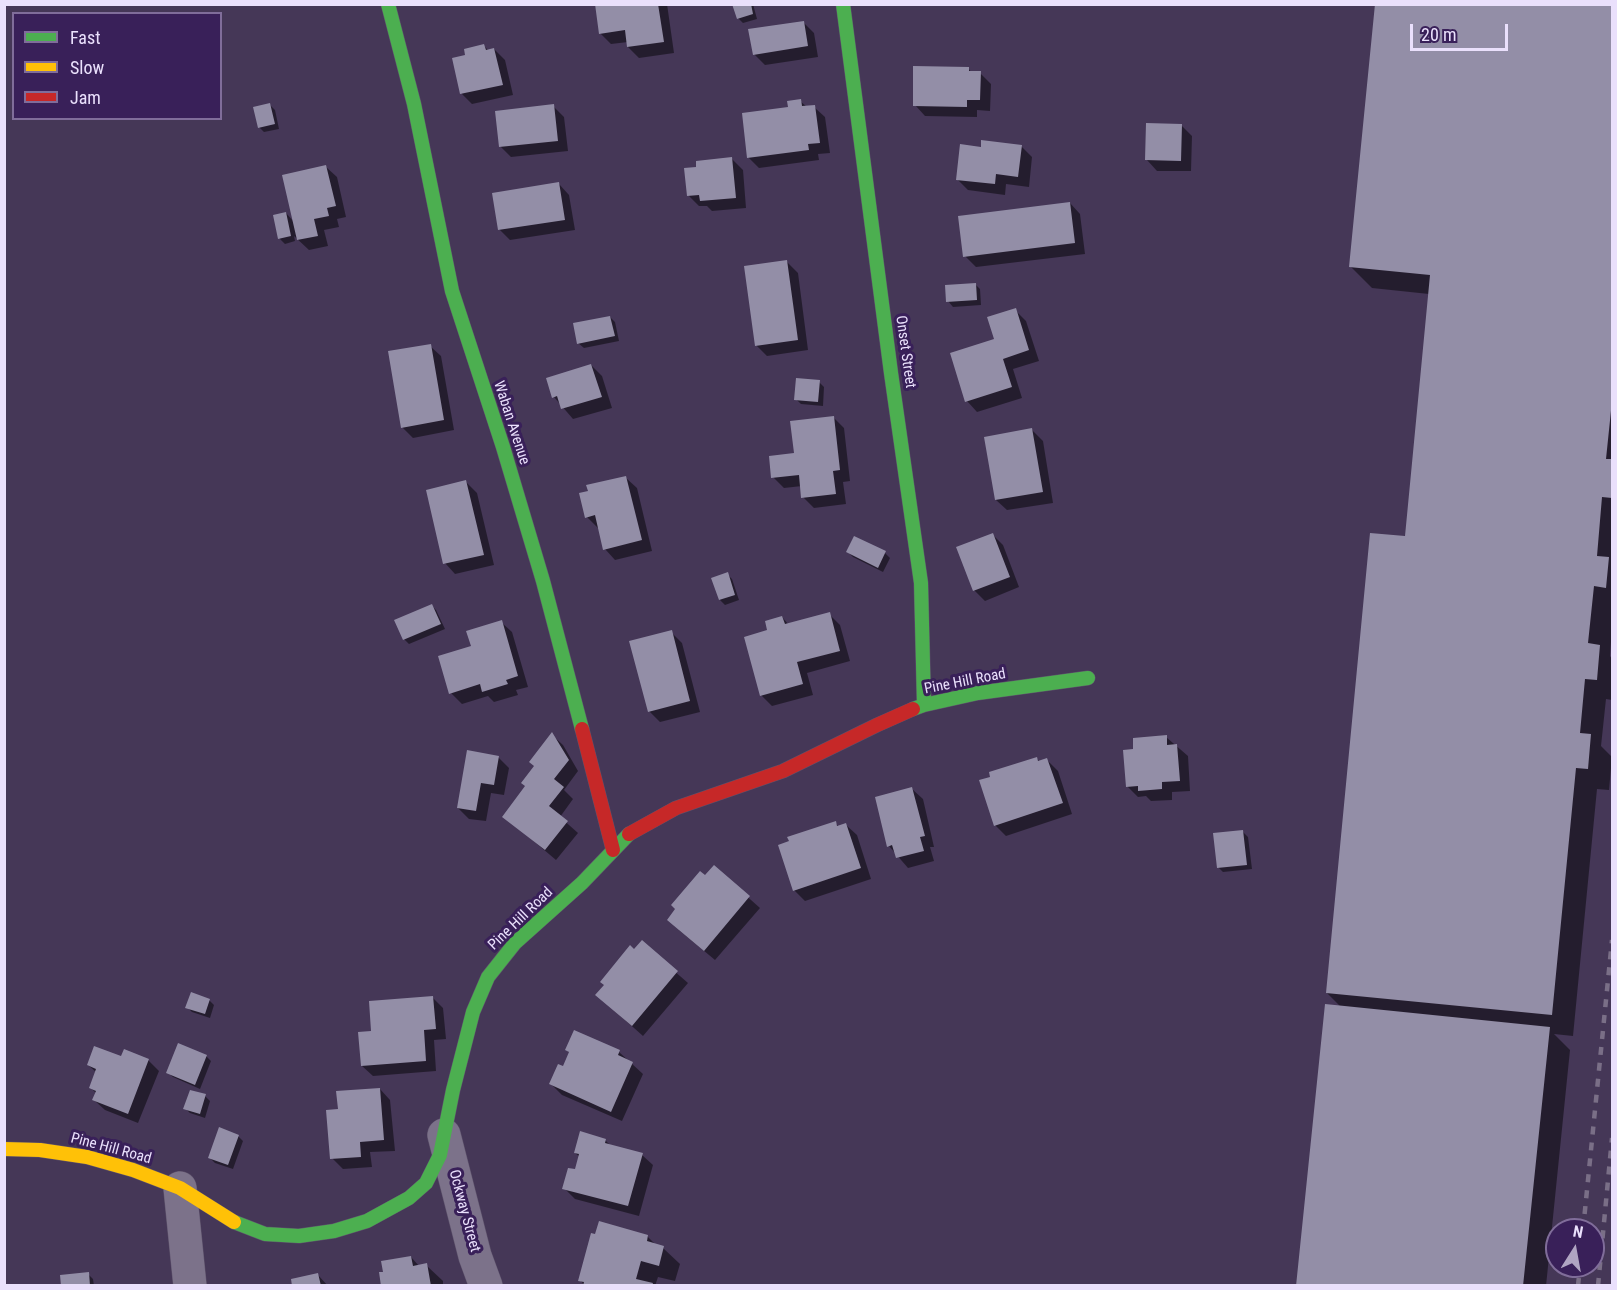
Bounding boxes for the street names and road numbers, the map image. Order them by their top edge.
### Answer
street label: Onset Street [891,315,919,389]
street label: Waban Avenue [489,379,533,467]
street label: Pine Hill Road [923,665,1007,699]
street label: Pine Hill Road [485,884,557,954]
street label: Pine Hill Road [69,1130,153,1168]
street label: Ockway Street [444,1168,484,1254]

